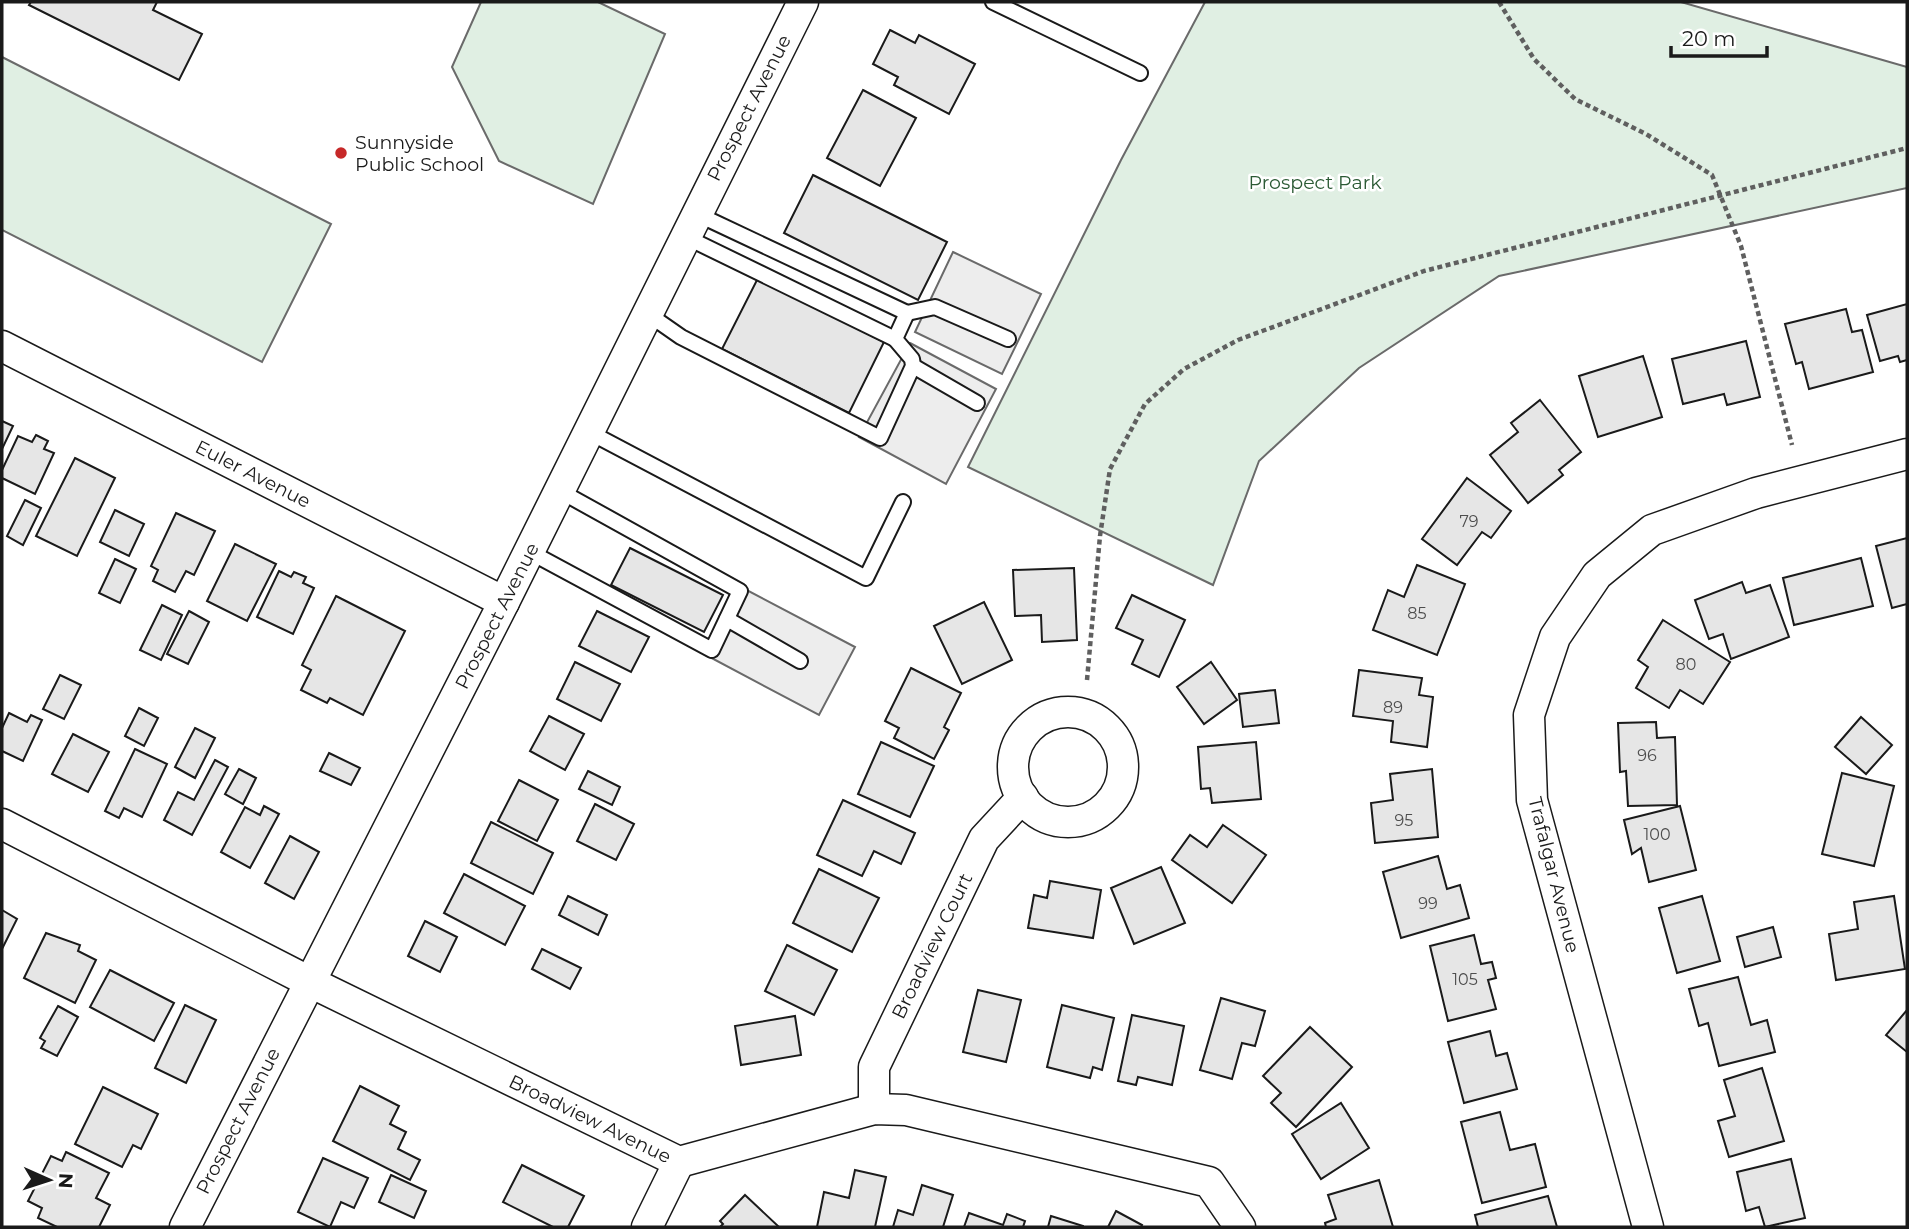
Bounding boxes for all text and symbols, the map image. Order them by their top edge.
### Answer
scale bar [1671,14,1767,58]
text: 20 m [1682,26,1736,51]
street label: Prospect Avenue [702,31,796,185]
place label: Sunnyside Public School [355,131,484,176]
marker: Sunnyside Public School [333,145,349,161]
park label: Prospect Park [1248,171,1382,194]
street label: Euler Avenue [192,435,314,513]
house number: 79 [1459,512,1479,531]
street label: Prospect Avenue [450,539,544,693]
house number: 85 [1407,604,1427,623]
house number: 80 [1676,655,1696,674]
house number: 89 [1383,698,1403,717]
house number: 96 [1637,746,1657,765]
street label: Trafalgar Avenue [1524,795,1584,955]
house number: 95 [1395,811,1413,830]
house number: 100 [1644,825,1670,844]
street label: Broadview Court [887,869,977,1023]
house number: 99 [1418,894,1438,913]
house number: 105 [1452,970,1478,989]
street label: Prospect Avenue [191,1044,285,1198]
street label: Broadview Avenue [505,1070,675,1168]
north arrow [14,1145,84,1215]
text: N [54,1173,77,1189]

